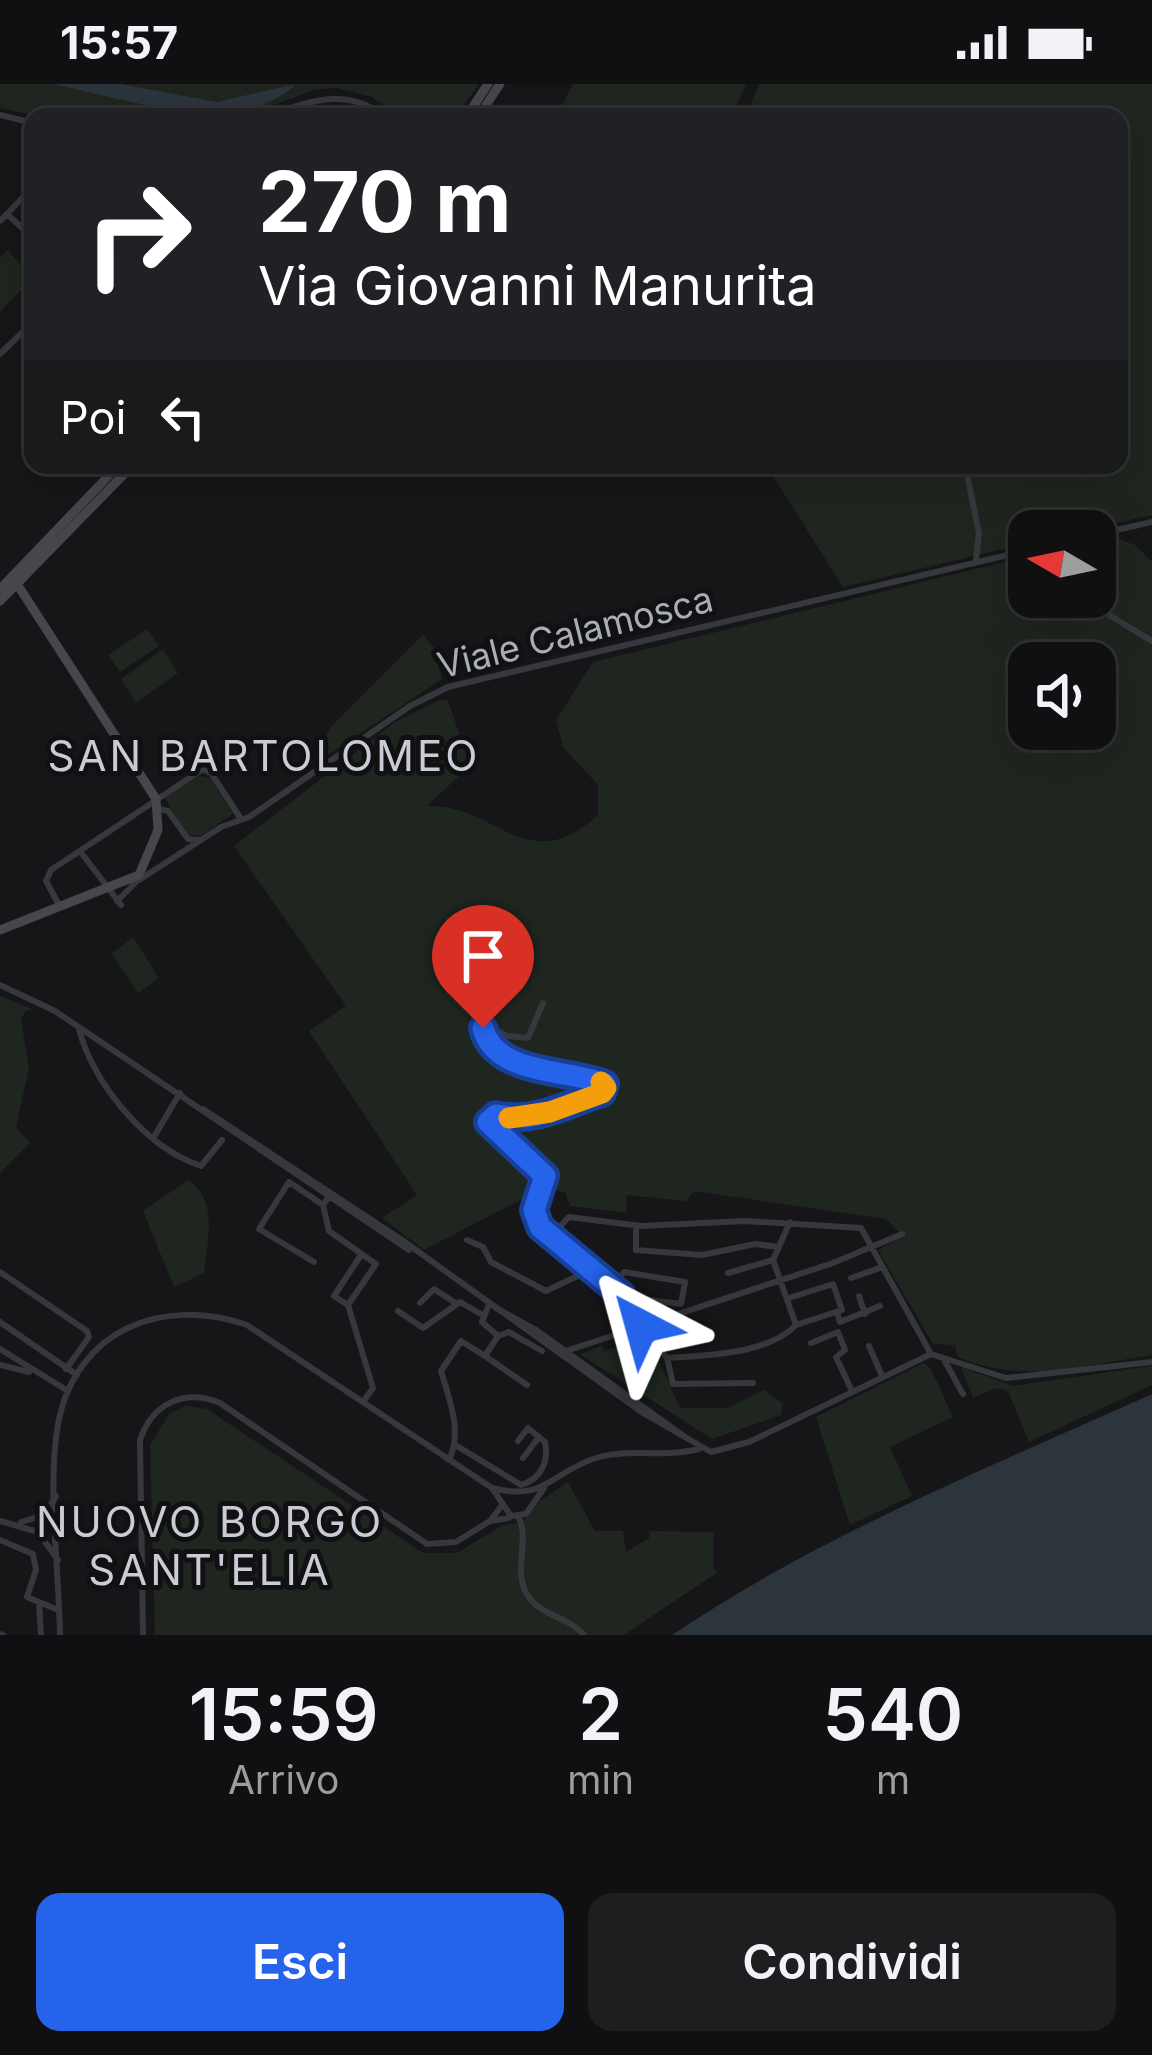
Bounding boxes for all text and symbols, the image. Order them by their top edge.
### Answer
text: 15:57 [60,15,178,70]
text: 270 m [258,151,512,252]
icon: right [60,156,216,312]
text: Via Giovanni Manurita [258,253,816,318]
icon: left [150,384,216,450]
text: Poi [60,390,126,445]
north arrow [1008,510,1116,618]
map controls [1008,510,1116,750]
street label: Viale Calamosca [433,577,717,687]
button: sound [1008,642,1116,750]
district label: SAN BARTOLOMEO [48,730,480,781]
pin [432,905,534,1028]
icon: arrive [450,923,516,989]
position arrow [578,1263,704,1389]
district label: NUOVO BORGO SANT'ELIA [36,1496,384,1595]
text: 15:59 [189,1670,379,1757]
text: 2 [578,1670,623,1757]
text: 540 [823,1670,963,1757]
text: Arrivo [228,1756,339,1803]
text: min [567,1756,634,1803]
text: m [876,1756,910,1803]
button: Esci [36,1893,564,2031]
button: Condividi [588,1893,1116,2031]

